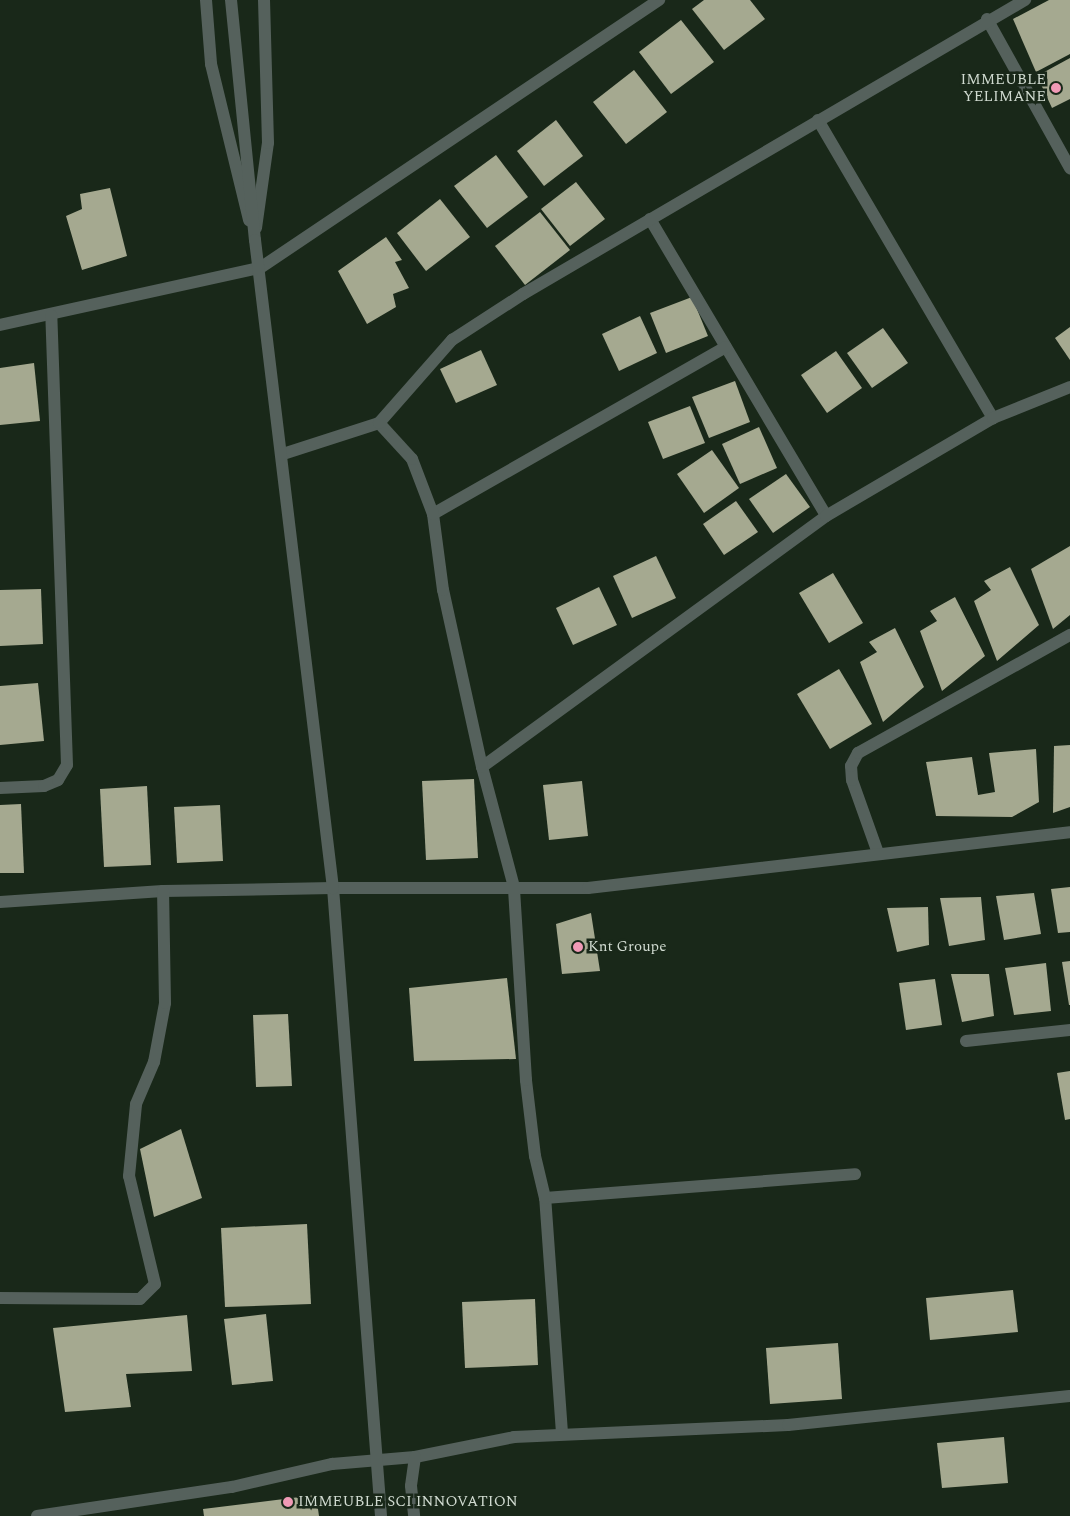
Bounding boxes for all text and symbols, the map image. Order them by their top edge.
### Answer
place label: IMMEUBLE YELIMANE [960,70,1046,105]
marker: IMMEUBLE YELIMANE [1050,82,1062,94]
place label: Knt Groupe [588,938,666,956]
marker: Knt Groupe [572,941,584,953]
place label: IMMEUBLE SCI INNOVATION [298,1493,518,1511]
marker: IMMEUBLE SCI INNOVATION [282,1496,294,1508]

